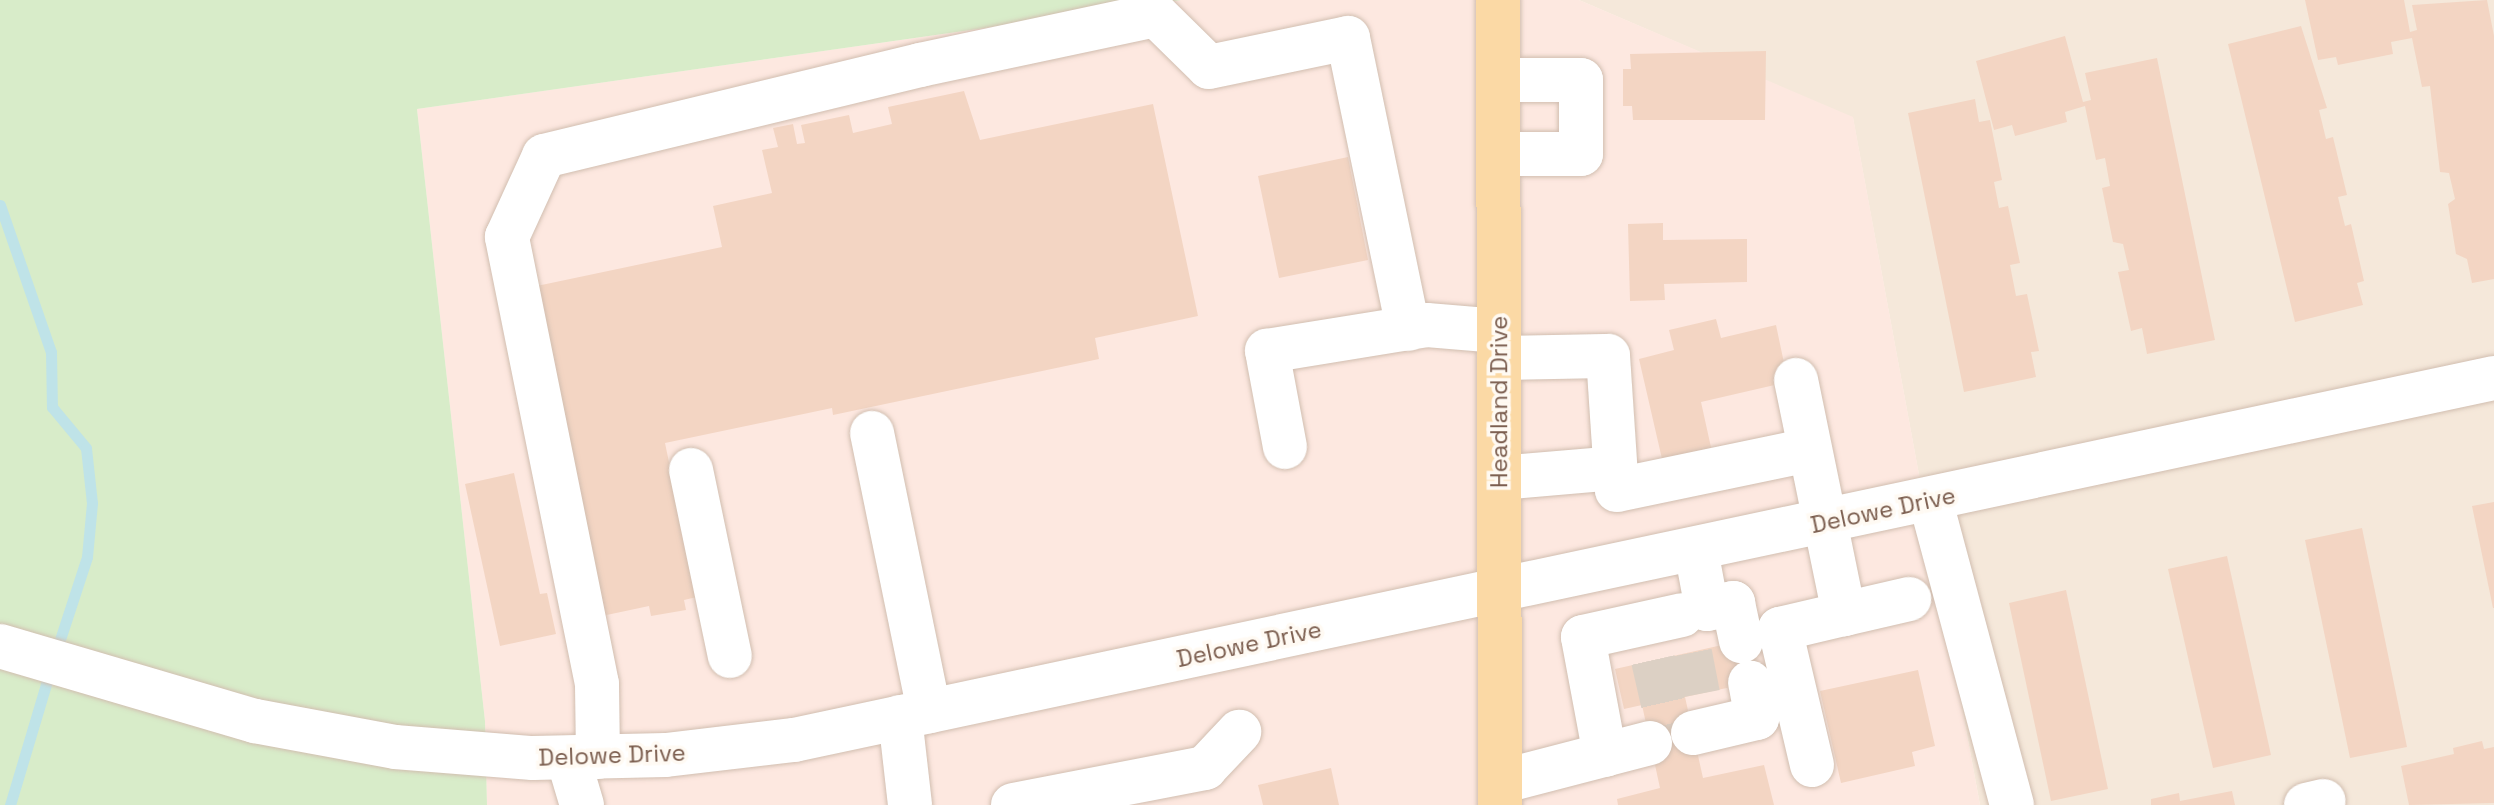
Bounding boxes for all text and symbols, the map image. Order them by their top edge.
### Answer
street label: Headland Drive [1485,316,1513,488]
street label: Delowe Drive [1808,481,1958,539]
street label: Delowe Drive [1174,615,1324,673]
street label: Delowe Drive [538,738,686,772]

